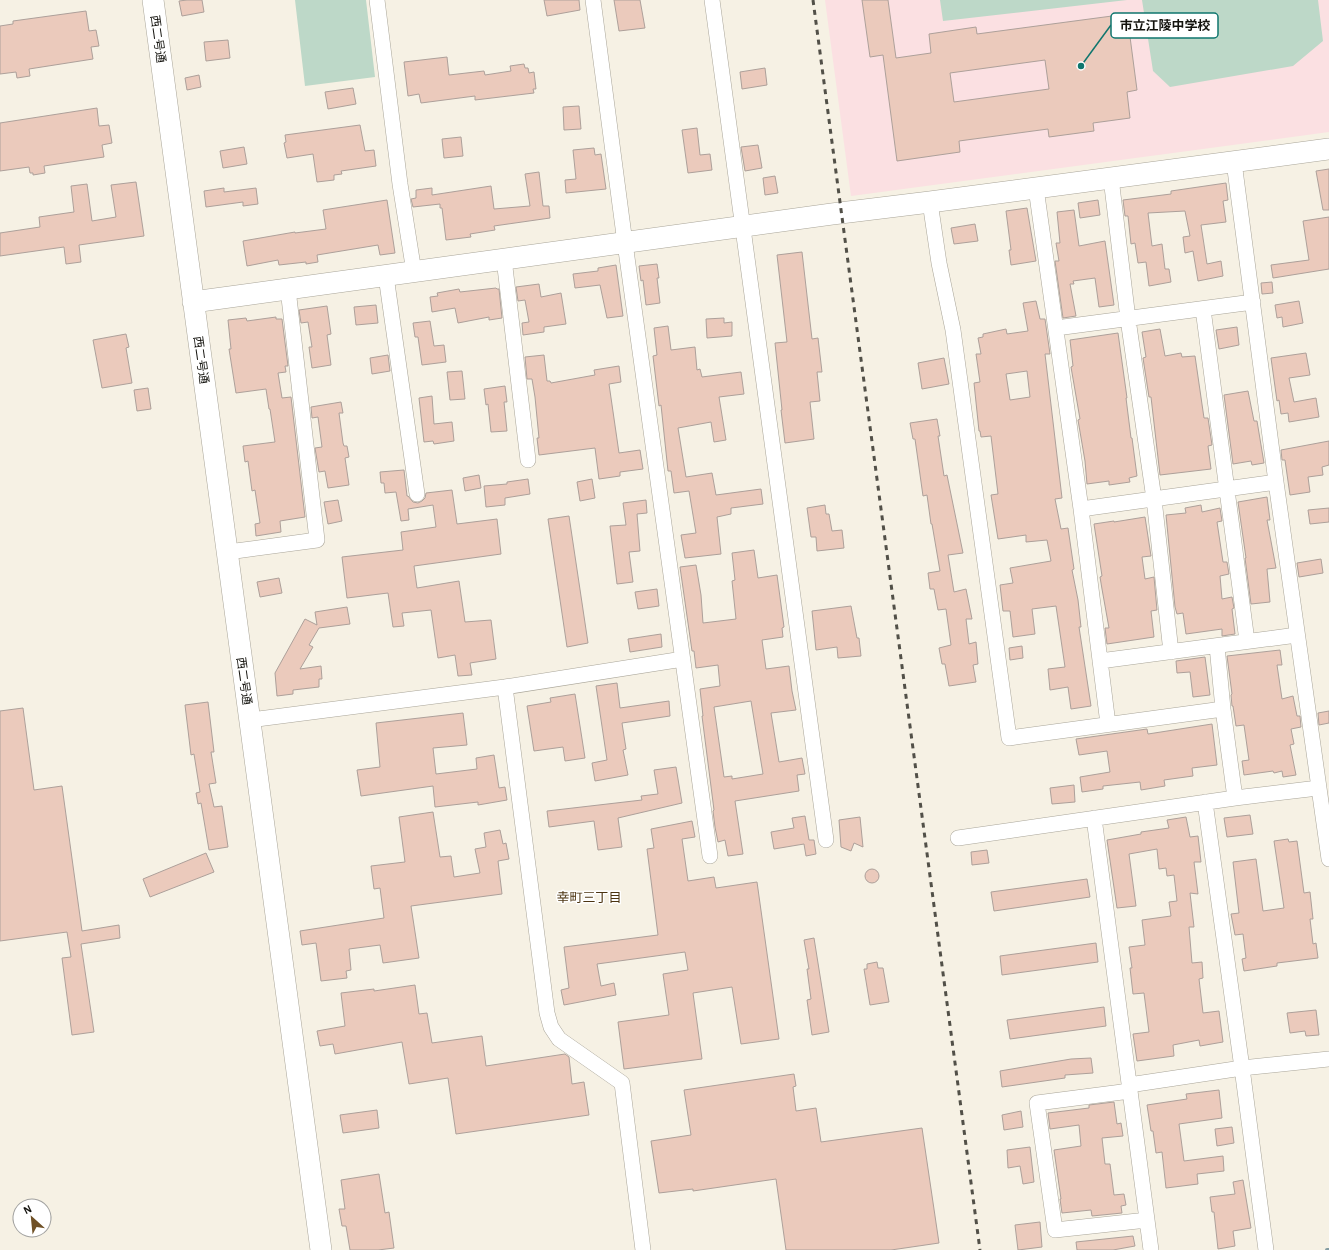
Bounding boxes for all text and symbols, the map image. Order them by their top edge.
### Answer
callout: 市立江陵中学校 [1111,13,1218,38]
street label: 西二号通 [149,14,168,64]
text: 市立江陵中学校 [1119,18,1211,33]
street label: 西二号通 [192,335,211,385]
street label: 西二号通 [235,656,254,706]
district label: 幸町三丁目 [556,891,622,905]
north arrow [12,1198,52,1238]
text: N [22,1203,34,1216]

